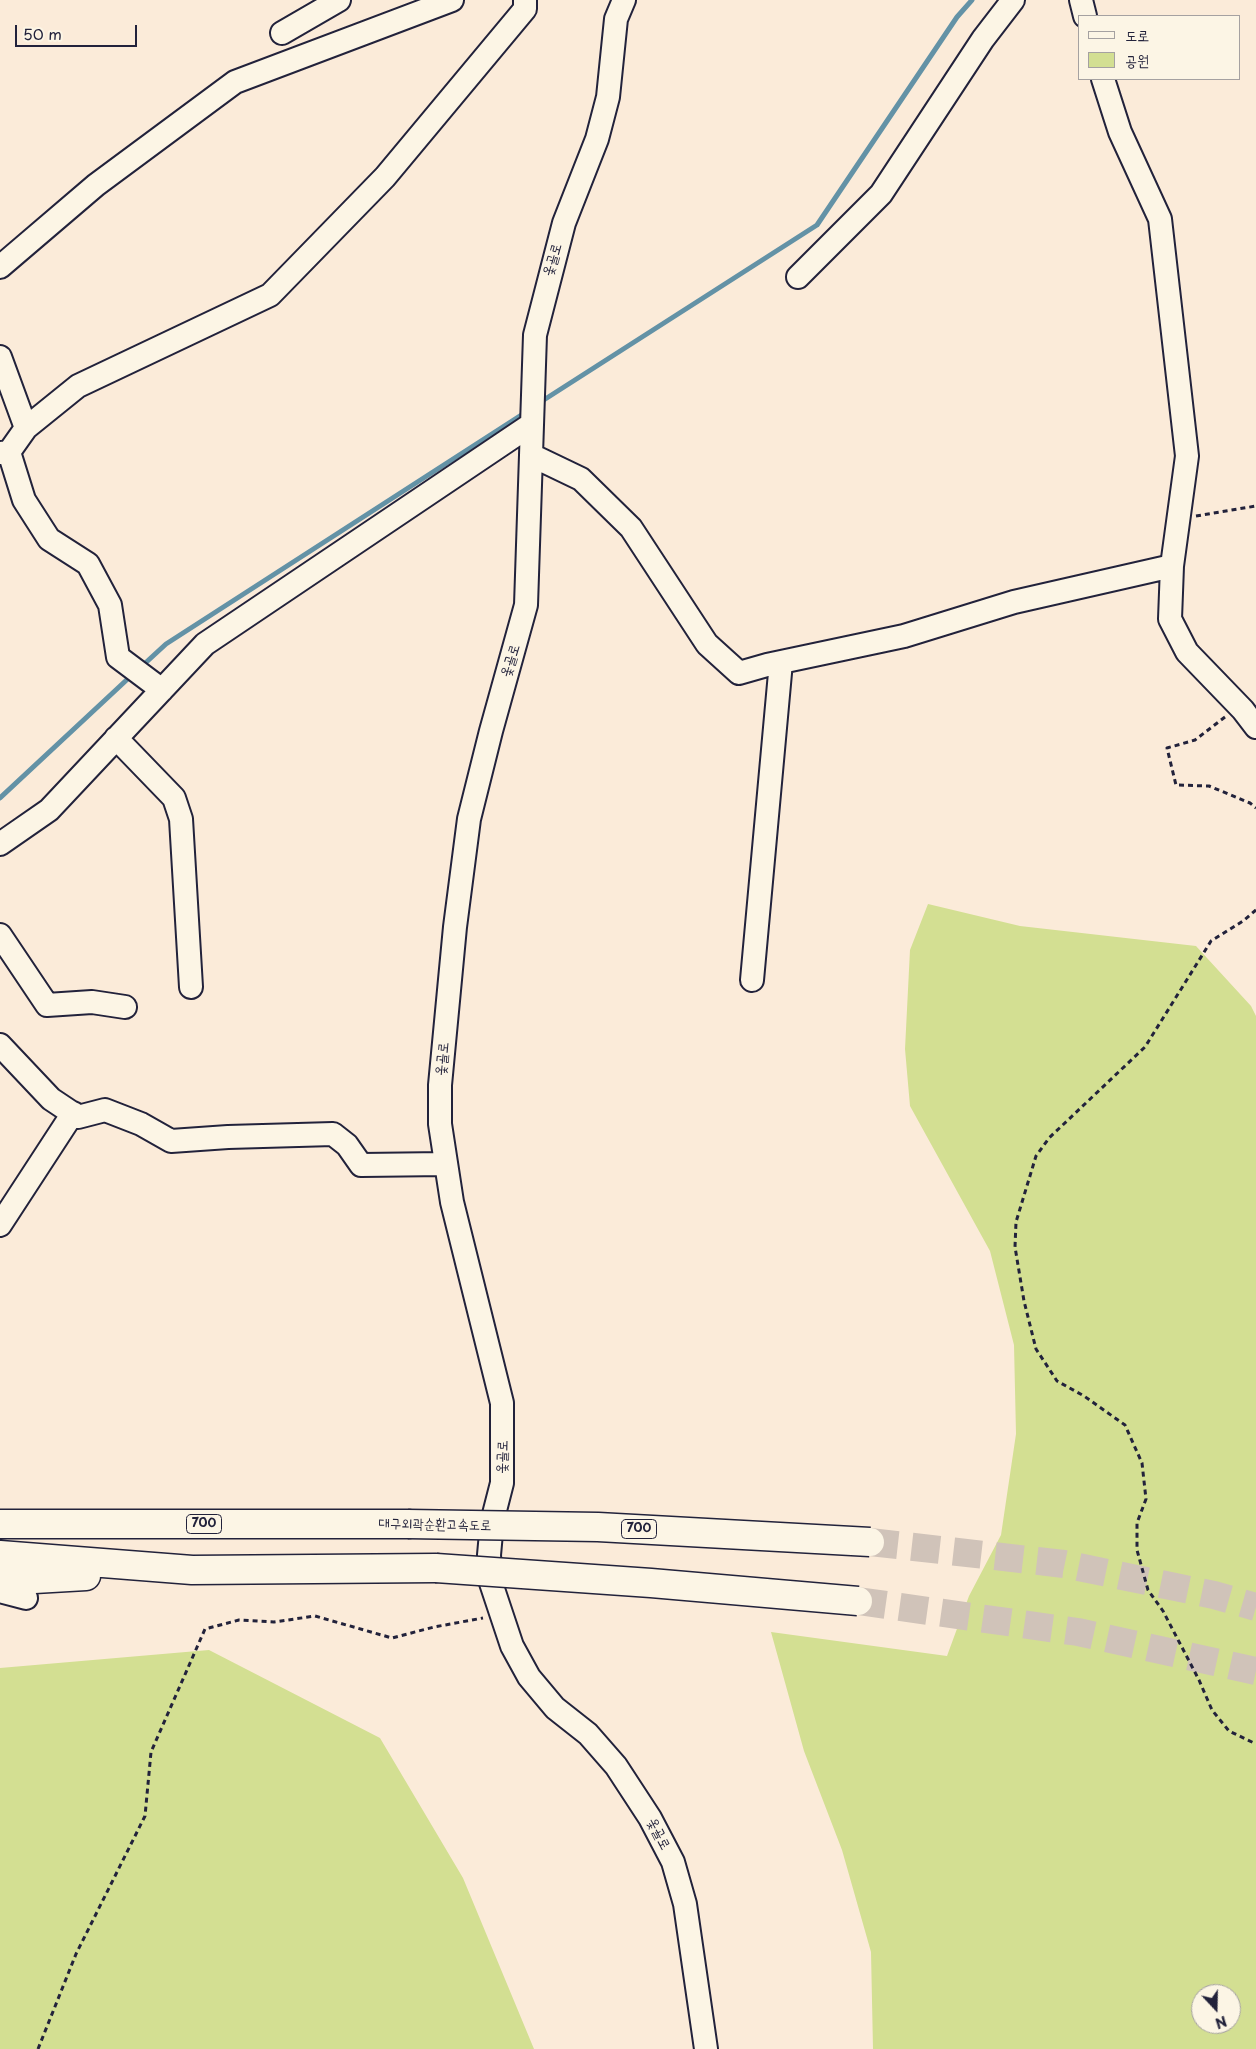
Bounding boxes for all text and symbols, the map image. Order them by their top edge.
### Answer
scale bar [18,15,140,47]
legend [1078,15,1241,80]
text: 50 m [23,22,62,45]
text: 도로 [1125,23,1149,46]
text: 공원 [1125,48,1149,71]
street label: 옻골로 [540,241,566,279]
street label: 옻골로 [498,642,524,680]
street label: 옻골로 [433,1041,453,1077]
street label: 옻골로 [494,1440,512,1474]
road number: 700 [186,1515,222,1534]
street label: 대구외곽순환고속도로 [379,1516,491,1534]
road number: 700 [622,1520,656,1538]
street label: 옻골로 [643,1815,673,1853]
north arrow [1191,1984,1241,2034]
text: N [1212,2011,1230,2034]

